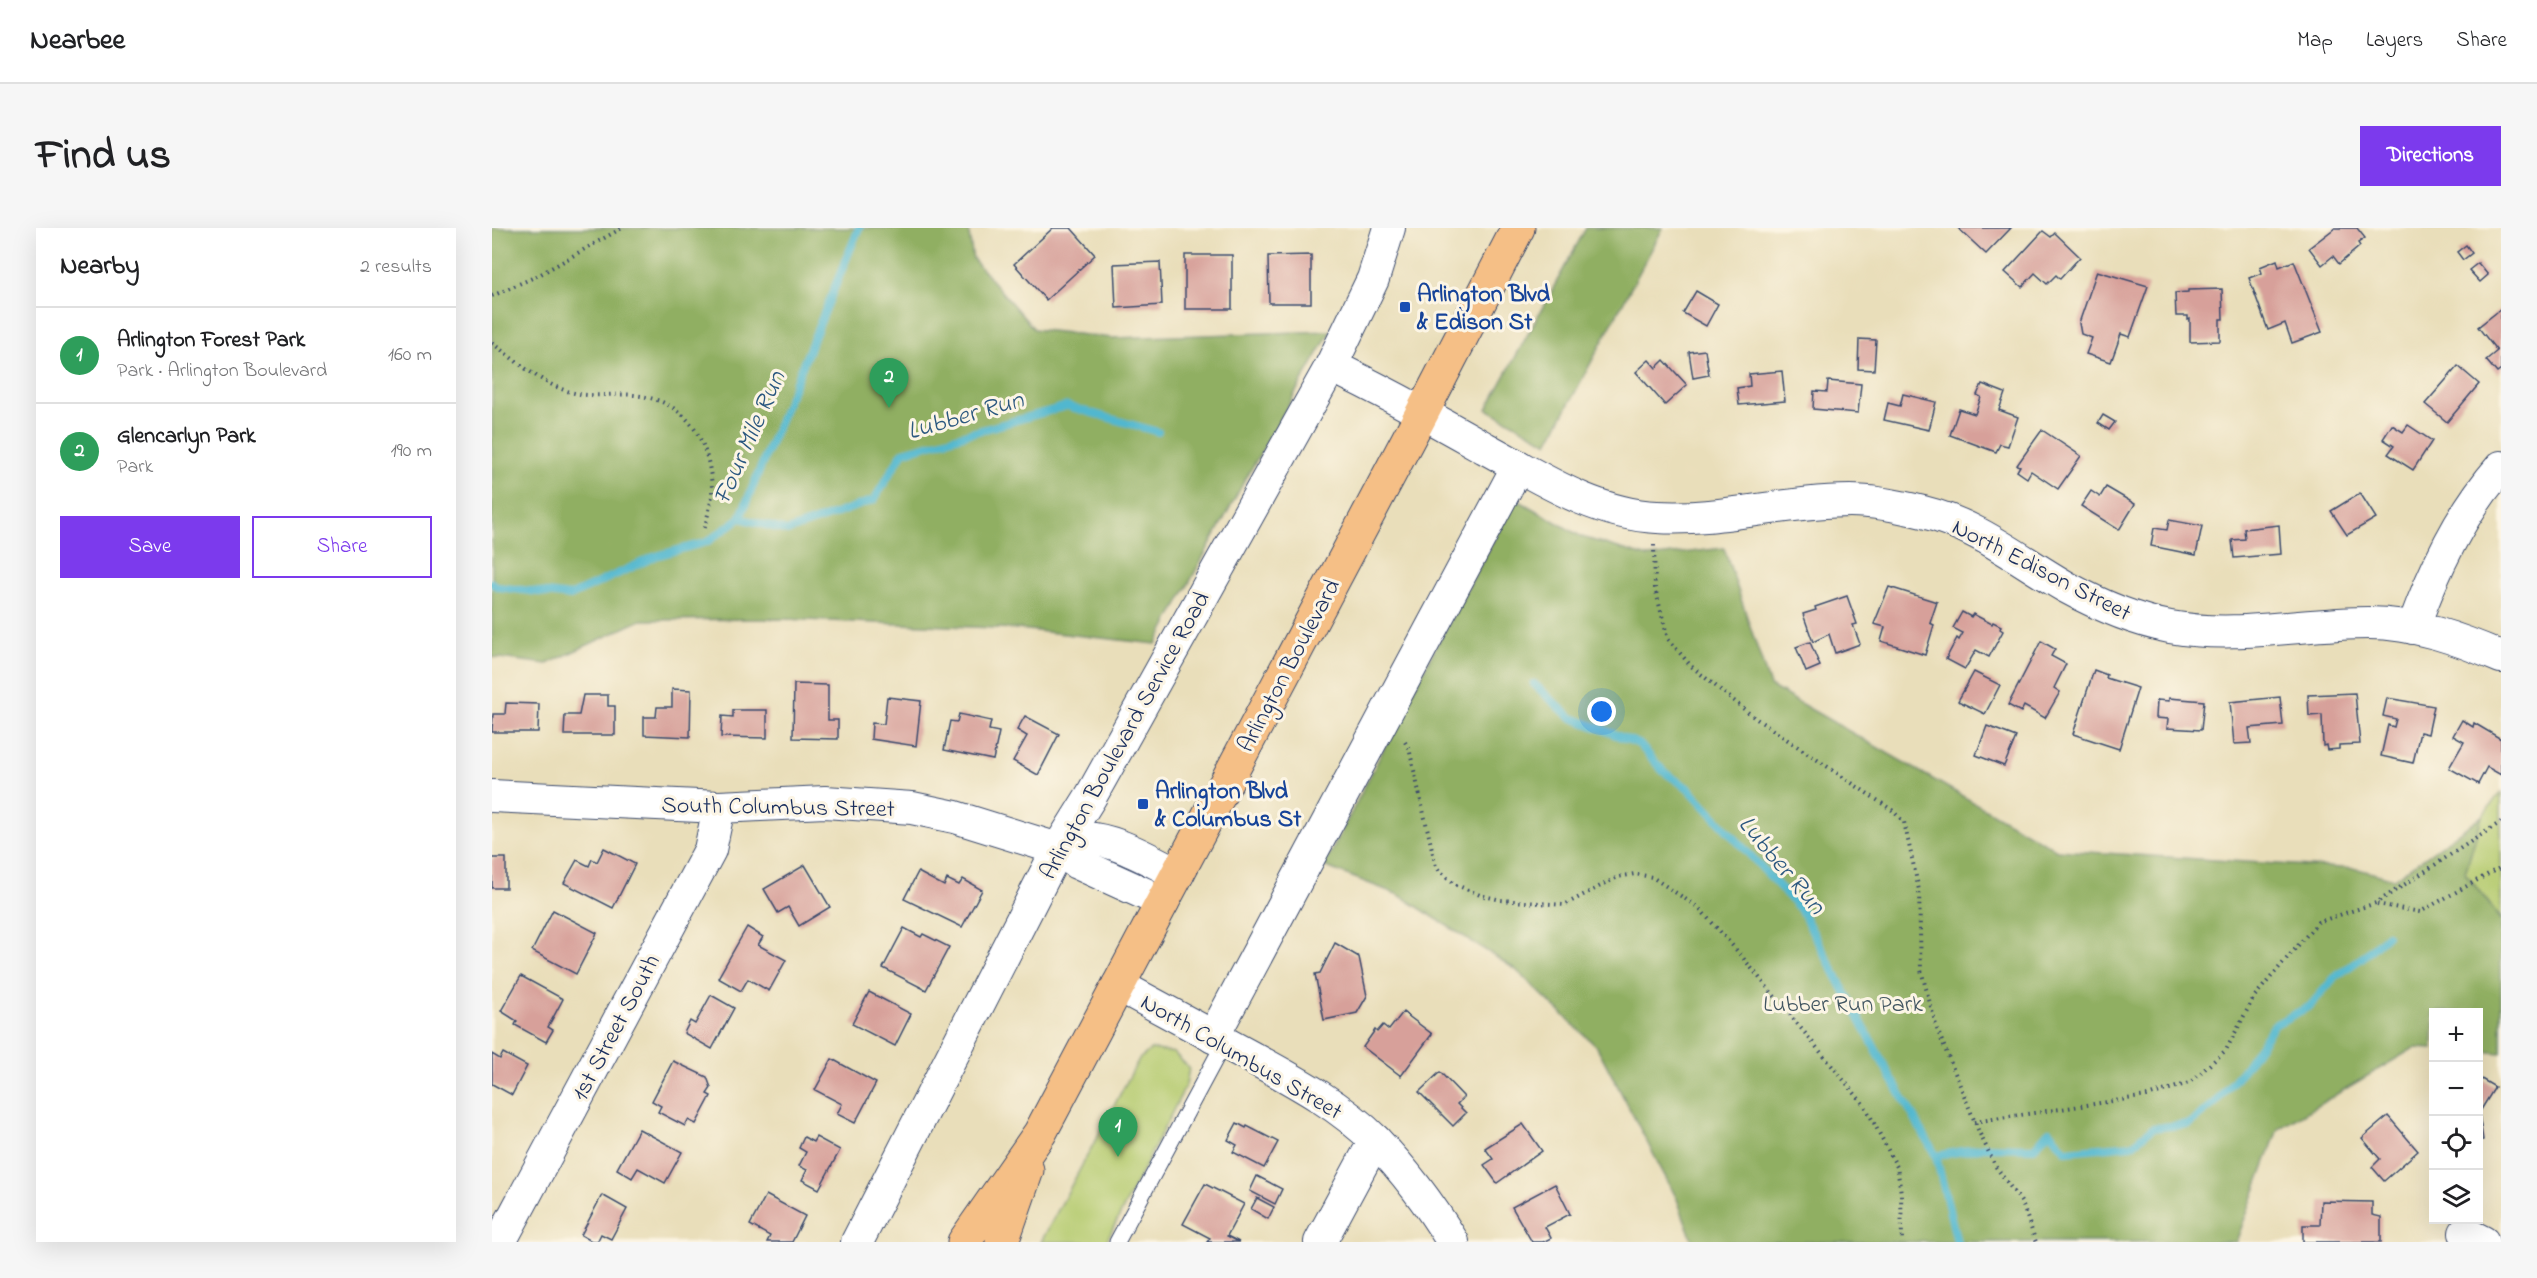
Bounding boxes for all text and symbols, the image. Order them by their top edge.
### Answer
text: Nearbee [30,21,125,62]
text: Map [2297,26,2333,56]
text: Layers [2366,26,2423,56]
text: Share [2456,26,2507,56]
text: Find us [36,126,171,187]
button: Directions [2360,126,2501,186]
text: Nearby [60,248,139,286]
text: 2 results [360,253,432,282]
place label: Arlington Blvd & Edison St [1416,278,1551,341]
marker: Arlington Blvd & Edison St [1398,300,1412,314]
text: Arlington Forest Park [117,325,305,357]
text: 1 [76,341,83,370]
text: 160 m [388,341,432,370]
text: Park · Arlington Boulevard [117,357,327,386]
pin: 2 [870,358,908,408]
water label: Four Mile Run [704,364,798,511]
water label: Lubber Run [903,382,1030,452]
text: Glencarlyn Park [117,421,256,453]
text: 2 [75,437,84,466]
text: 190 m [390,437,432,466]
text: Park [117,453,153,482]
street label: North Edison Street [1945,511,2137,632]
button: Save [60,516,240,578]
button: Share [252,516,432,578]
street label: Arlington Boulevard [1230,573,1351,759]
street label: Arlington Boulevard Service Road [1032,585,1220,887]
your location [1587,697,1616,726]
place label: Arlington Blvd & Columbus St [1154,775,1302,838]
street label: South Columbus Street [661,789,895,828]
marker: Arlington Blvd & Columbus St [1136,797,1150,811]
water label: Lubber Run [1728,808,1834,925]
street label: 1st Street South [564,949,671,1108]
street label: North Columbus Street [1133,986,1348,1130]
park label: Lubber Run Park [1763,988,1923,1023]
map controls [2429,1008,2483,1224]
button: + [2429,1008,2483,1062]
button: − [2429,1062,2483,1116]
pin: 1 [1098,1108,1138,1157]
button: locate [2429,1116,2483,1170]
button: layers [2429,1170,2483,1224]

